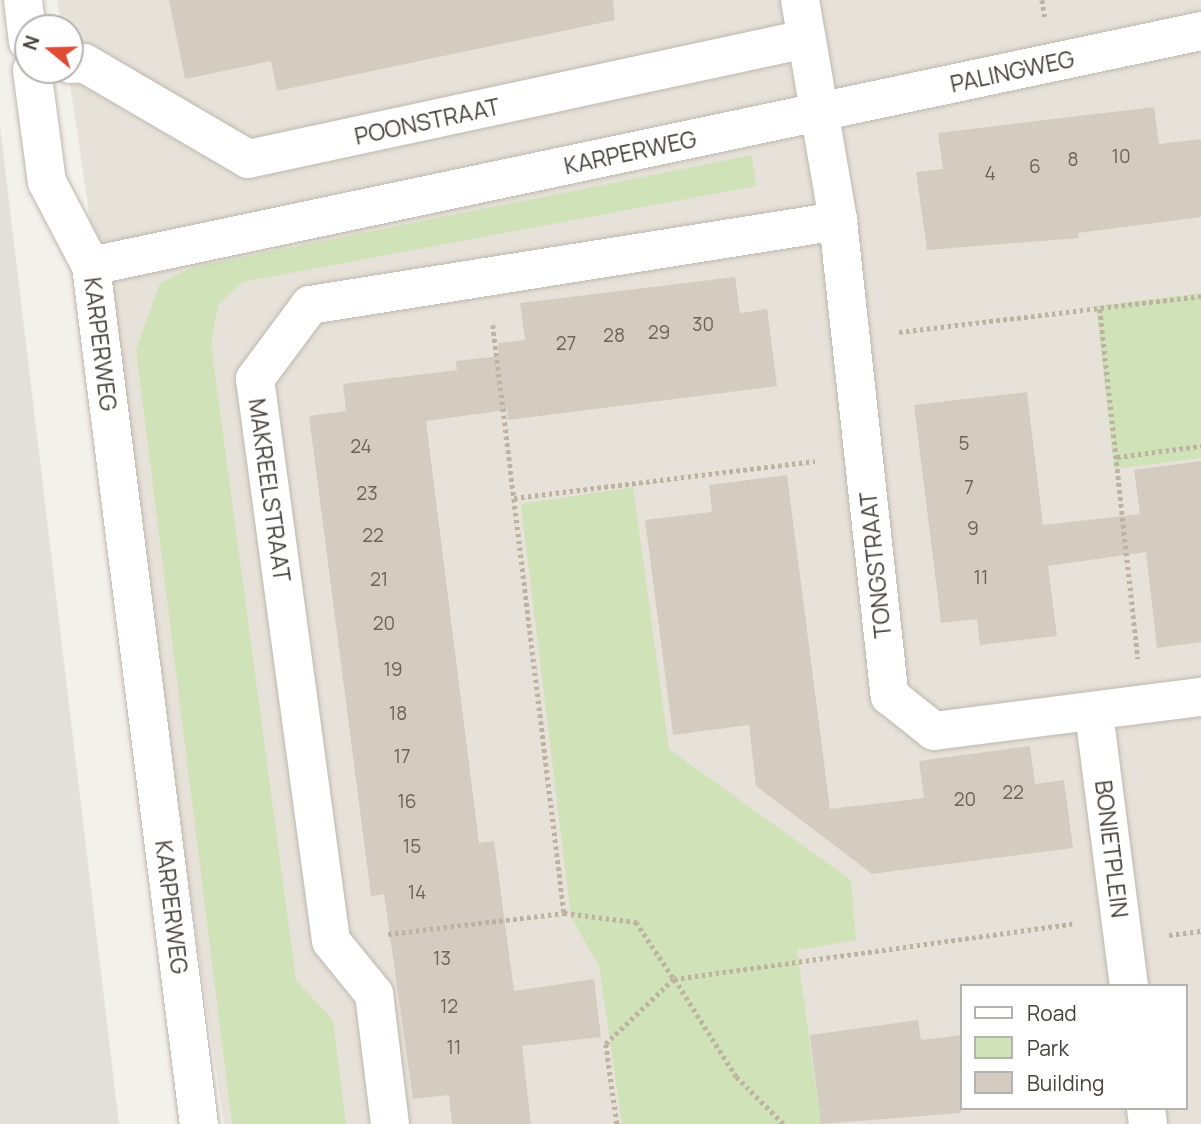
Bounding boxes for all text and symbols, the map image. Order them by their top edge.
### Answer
north arrow [14,14,84,84]
text: N [17,32,46,54]
street label: PALINGWEG [948,44,1076,98]
street label: POONSTRAAT [352,92,502,150]
street label: KARPERWEG [561,125,699,179]
house number: 10 [1112,146,1130,168]
house number: 8 [1067,149,1079,171]
house number: 6 [1029,156,1041,178]
house number: 4 [984,163,996,185]
street label: KARPERWEG [79,276,123,412]
house number: 30 [692,314,714,336]
house number: 29 [648,322,670,344]
house number: 28 [603,325,625,347]
house number: 27 [556,333,576,355]
street label: MAKREELSTRAAT [243,397,297,583]
house number: 5 [959,433,969,455]
house number: 24 [350,436,372,458]
house number: 7 [964,477,974,499]
house number: 23 [356,483,378,505]
street label: TONGSTRAAT [854,490,896,640]
house number: 9 [967,518,979,540]
house number: 22 [362,525,384,547]
house number: 11 [974,567,988,589]
house number: 21 [370,569,388,591]
house number: 20 [373,613,395,635]
house number: 19 [383,659,403,681]
house number: 18 [389,703,407,725]
house number: 17 [394,746,410,768]
street label: BONIETPLEIN [1090,779,1134,919]
house number: 22 [1002,782,1024,804]
house number: 20 [954,789,976,811]
house number: 16 [397,791,417,813]
house number: 15 [403,836,421,858]
street label: KARPERWEG [150,839,194,975]
house number: 14 [408,882,426,904]
house number: 13 [433,948,451,970]
legend [960,984,1187,1110]
house number: 12 [440,996,458,1018]
text: Road [1027,999,1077,1027]
text: Park [1027,1034,1069,1062]
house number: 11 [447,1037,461,1059]
text: Building [1027,1069,1104,1097]

